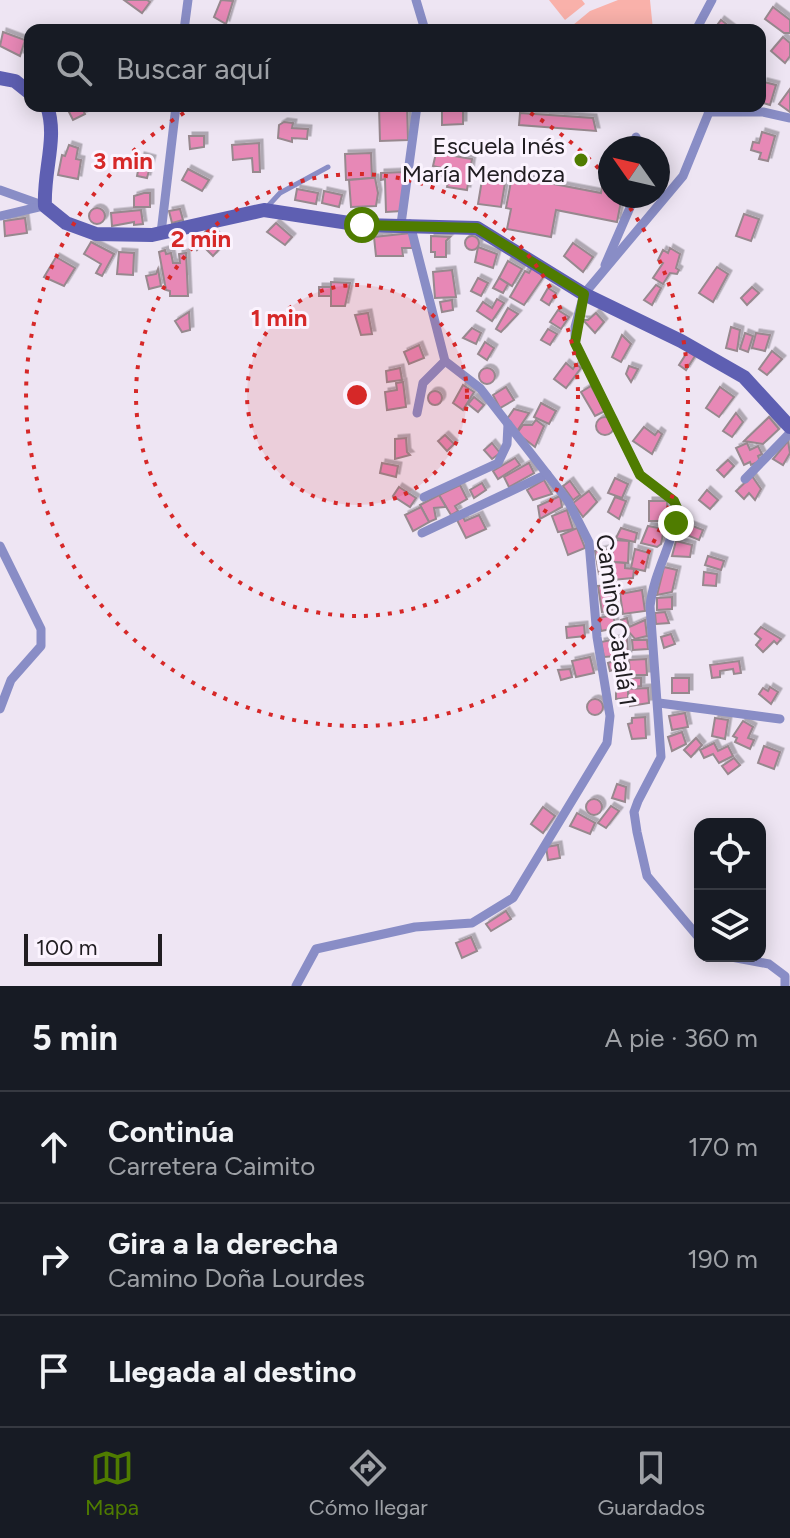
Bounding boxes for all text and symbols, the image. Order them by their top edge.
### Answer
search box [24,24,766,112]
icon: search [52,46,96,90]
text: Buscar aquí [116,50,270,87]
place label: Escuela Inés María Mendoza [402,131,565,188]
north arrow [598,136,670,208]
text: 3 min [93,146,153,175]
marker: Escuela Inés María Mendoza [572,151,590,169]
route start [344,207,380,243]
text: 2 min [171,224,231,253]
text: 1 min [251,303,307,332]
centre of rings [343,381,371,409]
route end [658,505,694,541]
street label: Camino Catalá 1 [590,532,643,708]
map controls [694,818,766,962]
button: locate [694,818,766,890]
button: layers [694,890,766,962]
scale bar [24,930,162,966]
text: 100 m [36,934,97,961]
text: 5 min [32,1018,118,1059]
text: A pie · 360 m [605,1022,758,1054]
text: Continúa [108,1113,234,1150]
icon: ahead [32,1125,76,1169]
text: 170 m [688,1131,758,1163]
text: Carretera Caimito [108,1150,315,1182]
text: Gira a la derecha [108,1225,338,1262]
icon: right [32,1237,76,1281]
text: 190 m [687,1243,758,1275]
text: Camino Doña Lourdes [108,1262,365,1294]
icon: arrive [32,1349,76,1393]
text: Llegada al destino [108,1353,356,1390]
tab: Mapa [85,1446,139,1521]
tab: Cómo llegar [309,1446,428,1521]
tab: Guardados [597,1446,705,1521]

